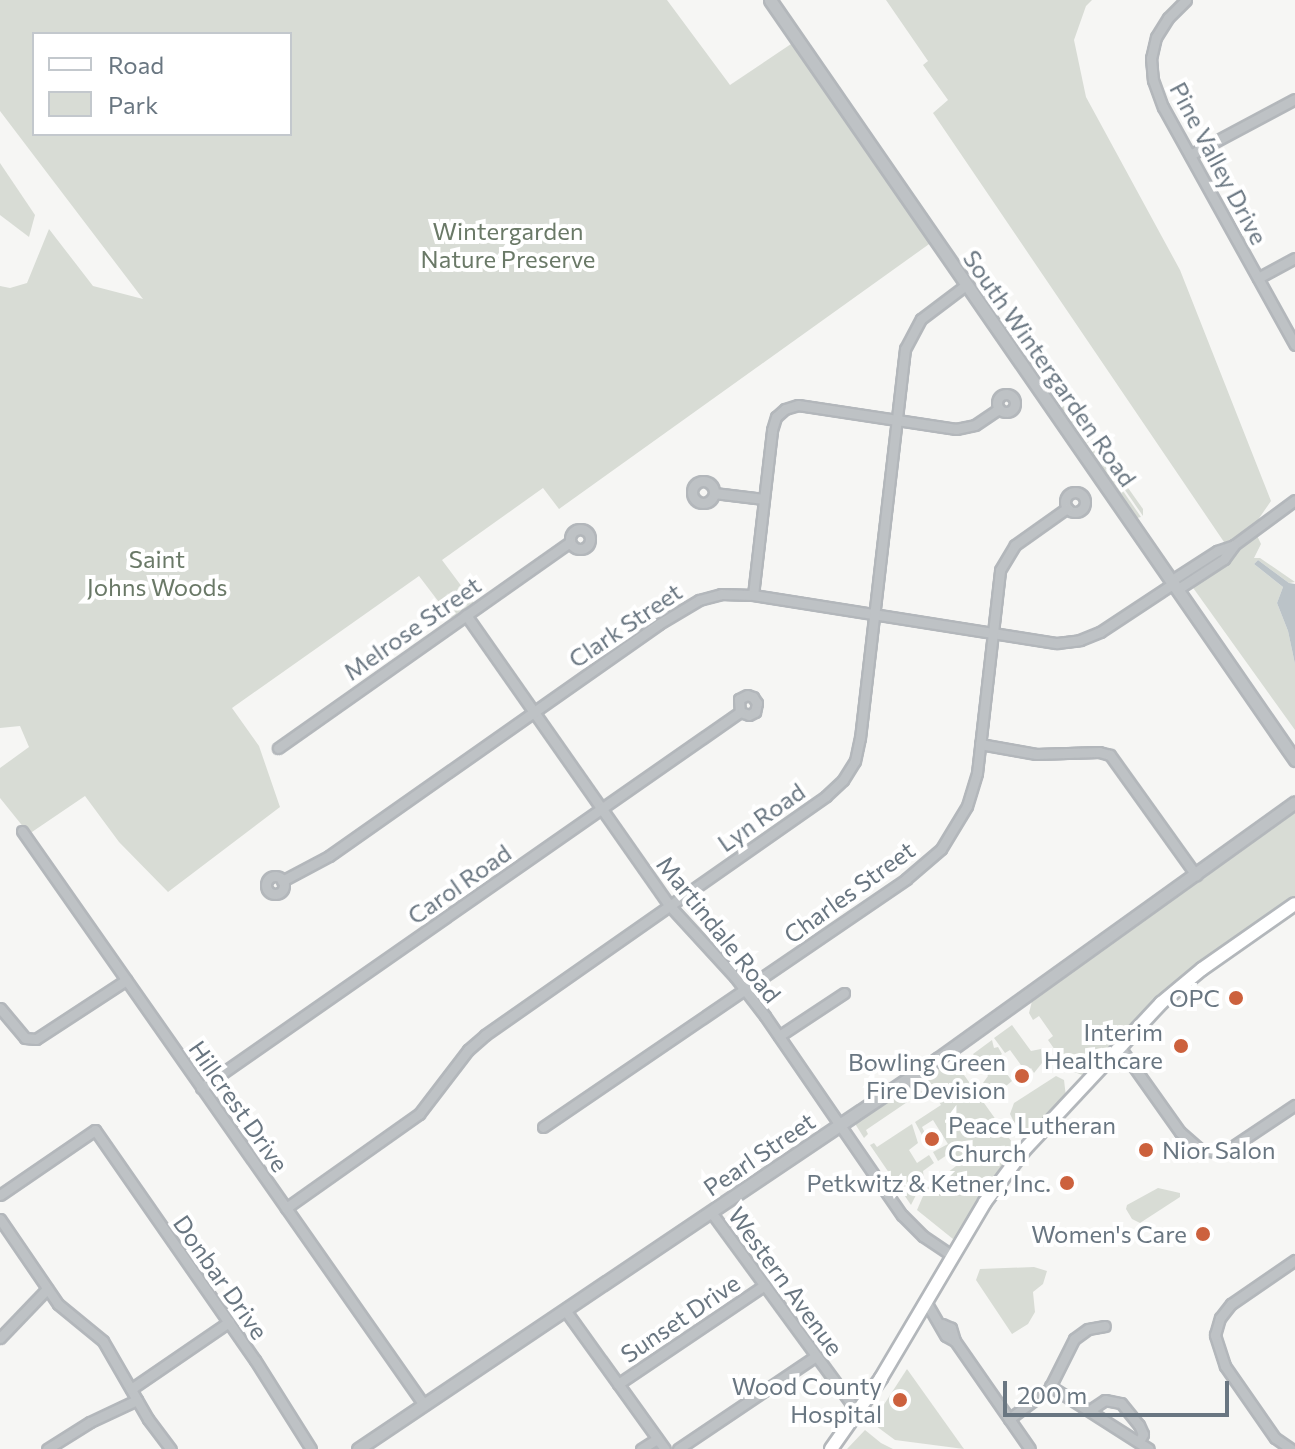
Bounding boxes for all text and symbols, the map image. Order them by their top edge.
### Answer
legend [32,32,292,136]
text: Road [108,50,164,79]
street label: Pine Valley Drive [1164,77,1274,249]
text: Park [108,90,158,119]
park label: Wintergarden Nature Preserve [421,217,595,273]
street label: South Wintergarden Road [957,244,1143,492]
park label: Saint Johns Woods [87,545,227,601]
street label: Melrose Street [338,570,486,686]
street label: Clark Street [563,577,687,673]
street label: Lyn Road [712,777,810,857]
street label: Charles Street [778,835,920,949]
street label: Carol Road [402,838,516,930]
street label: Martindale Road [651,850,787,1008]
place label: OPC [1169,984,1220,1012]
marker: OPC [1227,989,1245,1007]
place label: Interim Healthcare [1044,1018,1163,1074]
street label: Hillcrest Drive [183,1035,295,1177]
marker: Interim Healthcare [1170,1035,1192,1057]
place label: Bowling Green Fire Devision [848,1048,1006,1104]
marker: Bowling Green Fire Devision [1013,1067,1031,1085]
street label: Pearl Street [698,1106,820,1202]
place label: Peace Lutheran Church [948,1111,1116,1167]
marker: Peace Lutheran Church [923,1130,941,1148]
place label: Nior Salon [1162,1136,1276,1164]
marker: Nior Salon [1137,1141,1155,1159]
place label: Petkwitz & Ketner, Inc. [807,1169,1051,1197]
marker: Petkwitz & Ketner, Inc. [1058,1174,1076,1192]
street label: Western Avenue [722,1201,850,1361]
street label: Donbar Drive [168,1209,274,1345]
place label: Women's Care [1031,1220,1187,1248]
marker: Women's Care [1194,1225,1212,1243]
street label: Sunset Drive [615,1268,745,1368]
scale bar [1007,1365,1233,1415]
place label: Wood County Hospital [732,1372,882,1428]
text: 200 m [1017,1380,1087,1409]
marker: Wood County Hospital [889,1389,911,1411]

